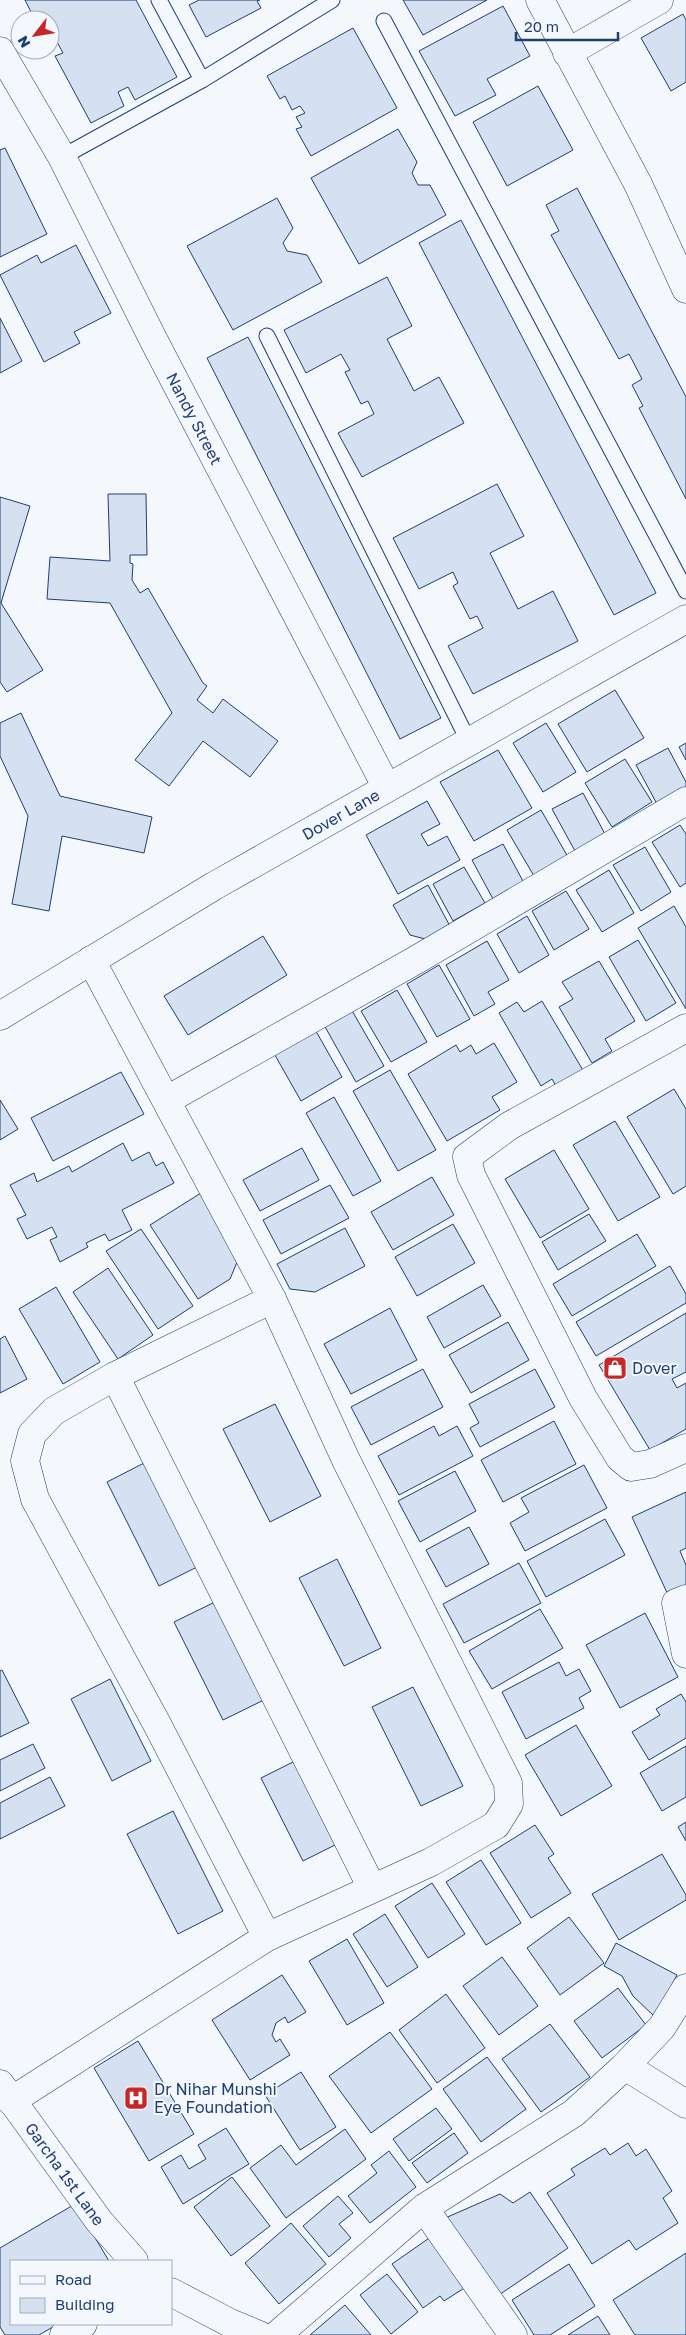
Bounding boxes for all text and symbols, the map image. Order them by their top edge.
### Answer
north arrow [10,10,60,60]
scale bar [516,10,618,42]
text: 20 m [524,17,559,35]
text: N [13,33,33,51]
street label: Nandy Street [162,369,227,468]
street label: Dover Lane [298,784,383,844]
shop icon: Dover [602,1355,628,1381]
place label: Dover [632,1358,677,1378]
place label: Dr Nihar Munshi Eye Foundation [154,2079,277,2117]
hospital icon: Dr Nihar Munshi Eye Foundation [123,2085,149,2111]
street label: Garcha 1st Lane [21,2119,109,2229]
legend [10,2260,172,2325]
text: Road [55,2270,92,2288]
text: Building [55,2295,115,2313]

